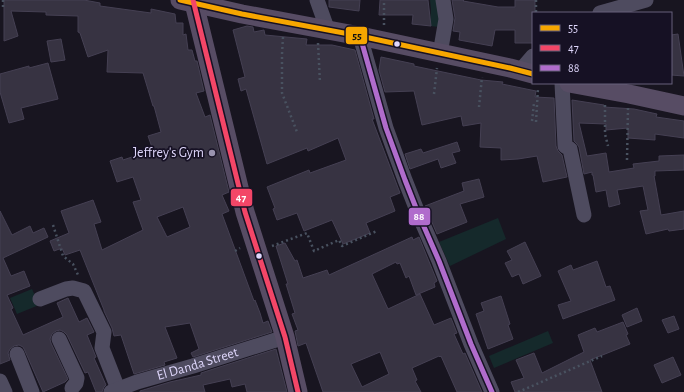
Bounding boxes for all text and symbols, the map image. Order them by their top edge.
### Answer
legend [532,12,672,84]
text: 55 [568,22,578,34]
line badge: 55 [345,26,368,45]
text: 55 [352,30,362,41]
unlabelled marker [392,39,402,49]
text: 47 [568,42,579,54]
text: 88 [568,62,580,74]
place label: Jeffrey's Gym [133,146,204,160]
marker: Jeffrey's Gym [207,148,217,158]
line badge: 47 [230,188,253,207]
text: 47 [236,192,246,203]
line badge: 88 [408,207,431,226]
text: 88 [414,211,424,222]
unlabelled marker [254,251,264,261]
street label: El Danda Street [155,345,240,383]

